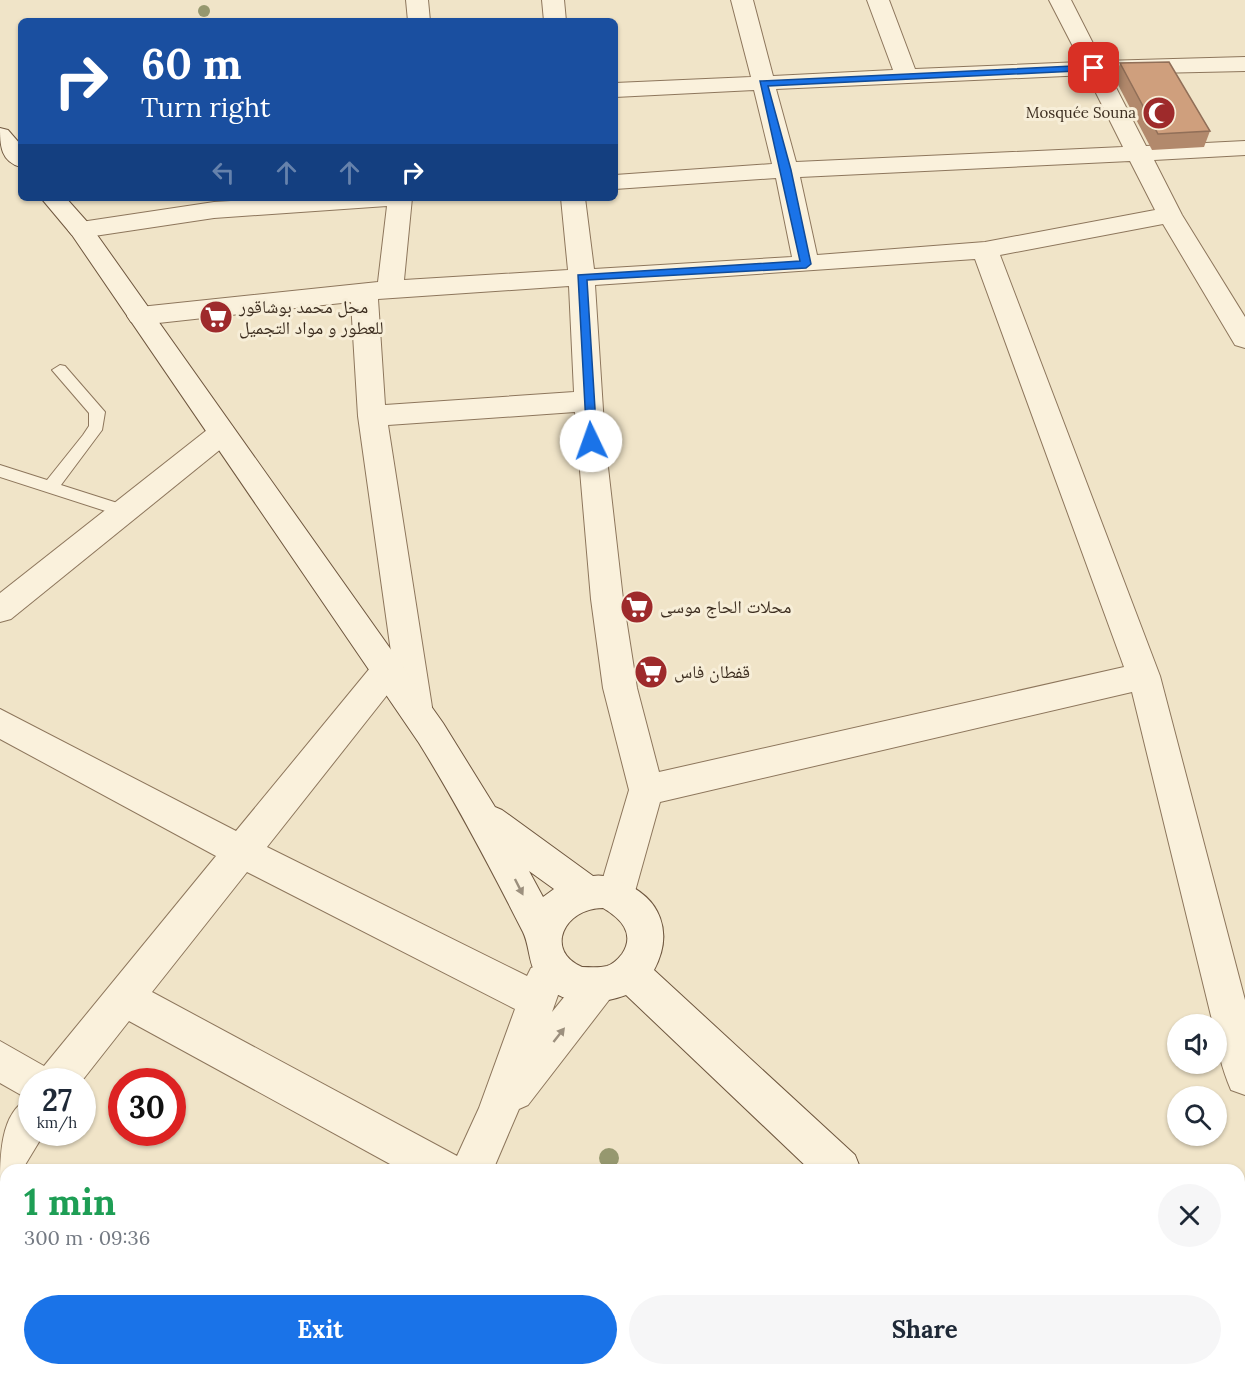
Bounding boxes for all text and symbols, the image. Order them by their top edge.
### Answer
text: 60 m [141,37,242,91]
icon: right [42,42,120,120]
pin [1068,42,1119,93]
icon: arrive [1077,51,1110,84]
text: Turn right [141,90,270,124]
mosque icon: Mosquée Souna [1141,95,1177,131]
place label: Mosquée Souna [1026,103,1136,122]
icon: left [207,156,240,189]
icon: ahead [270,156,303,189]
icon: ahead [333,156,366,189]
icon: right [396,156,429,189]
place label: محل محمد بوشاقور للعطور و مواد التجميل [238,295,384,339]
supermarket icon: محل محمد بوشاقور للعطور و مواد التجميل [198,299,234,335]
position arrow [559,409,623,473]
supermarket icon: محلات الحاج موسى [619,589,655,625]
place label: محلات الحاج موسى [660,595,791,619]
supermarket icon: قفطان فاس [633,654,669,690]
place label: قفطان فاس [674,660,750,683]
one-way arrow [514,878,524,896]
map controls [1167,1014,1227,1146]
button: sound [1167,1014,1227,1074]
one-way arrow [552,1027,564,1042]
speed limit sign: 30 [108,1068,186,1146]
text: 27 [42,1081,72,1119]
button: search [1167,1086,1227,1146]
text: km/h [37,1113,77,1132]
text: 1 min [24,1179,116,1225]
button: close [1158,1184,1221,1247]
text: 300 m · 09:36 [24,1225,150,1250]
button: Exit [24,1295,617,1364]
button: Share [629,1295,1221,1364]

